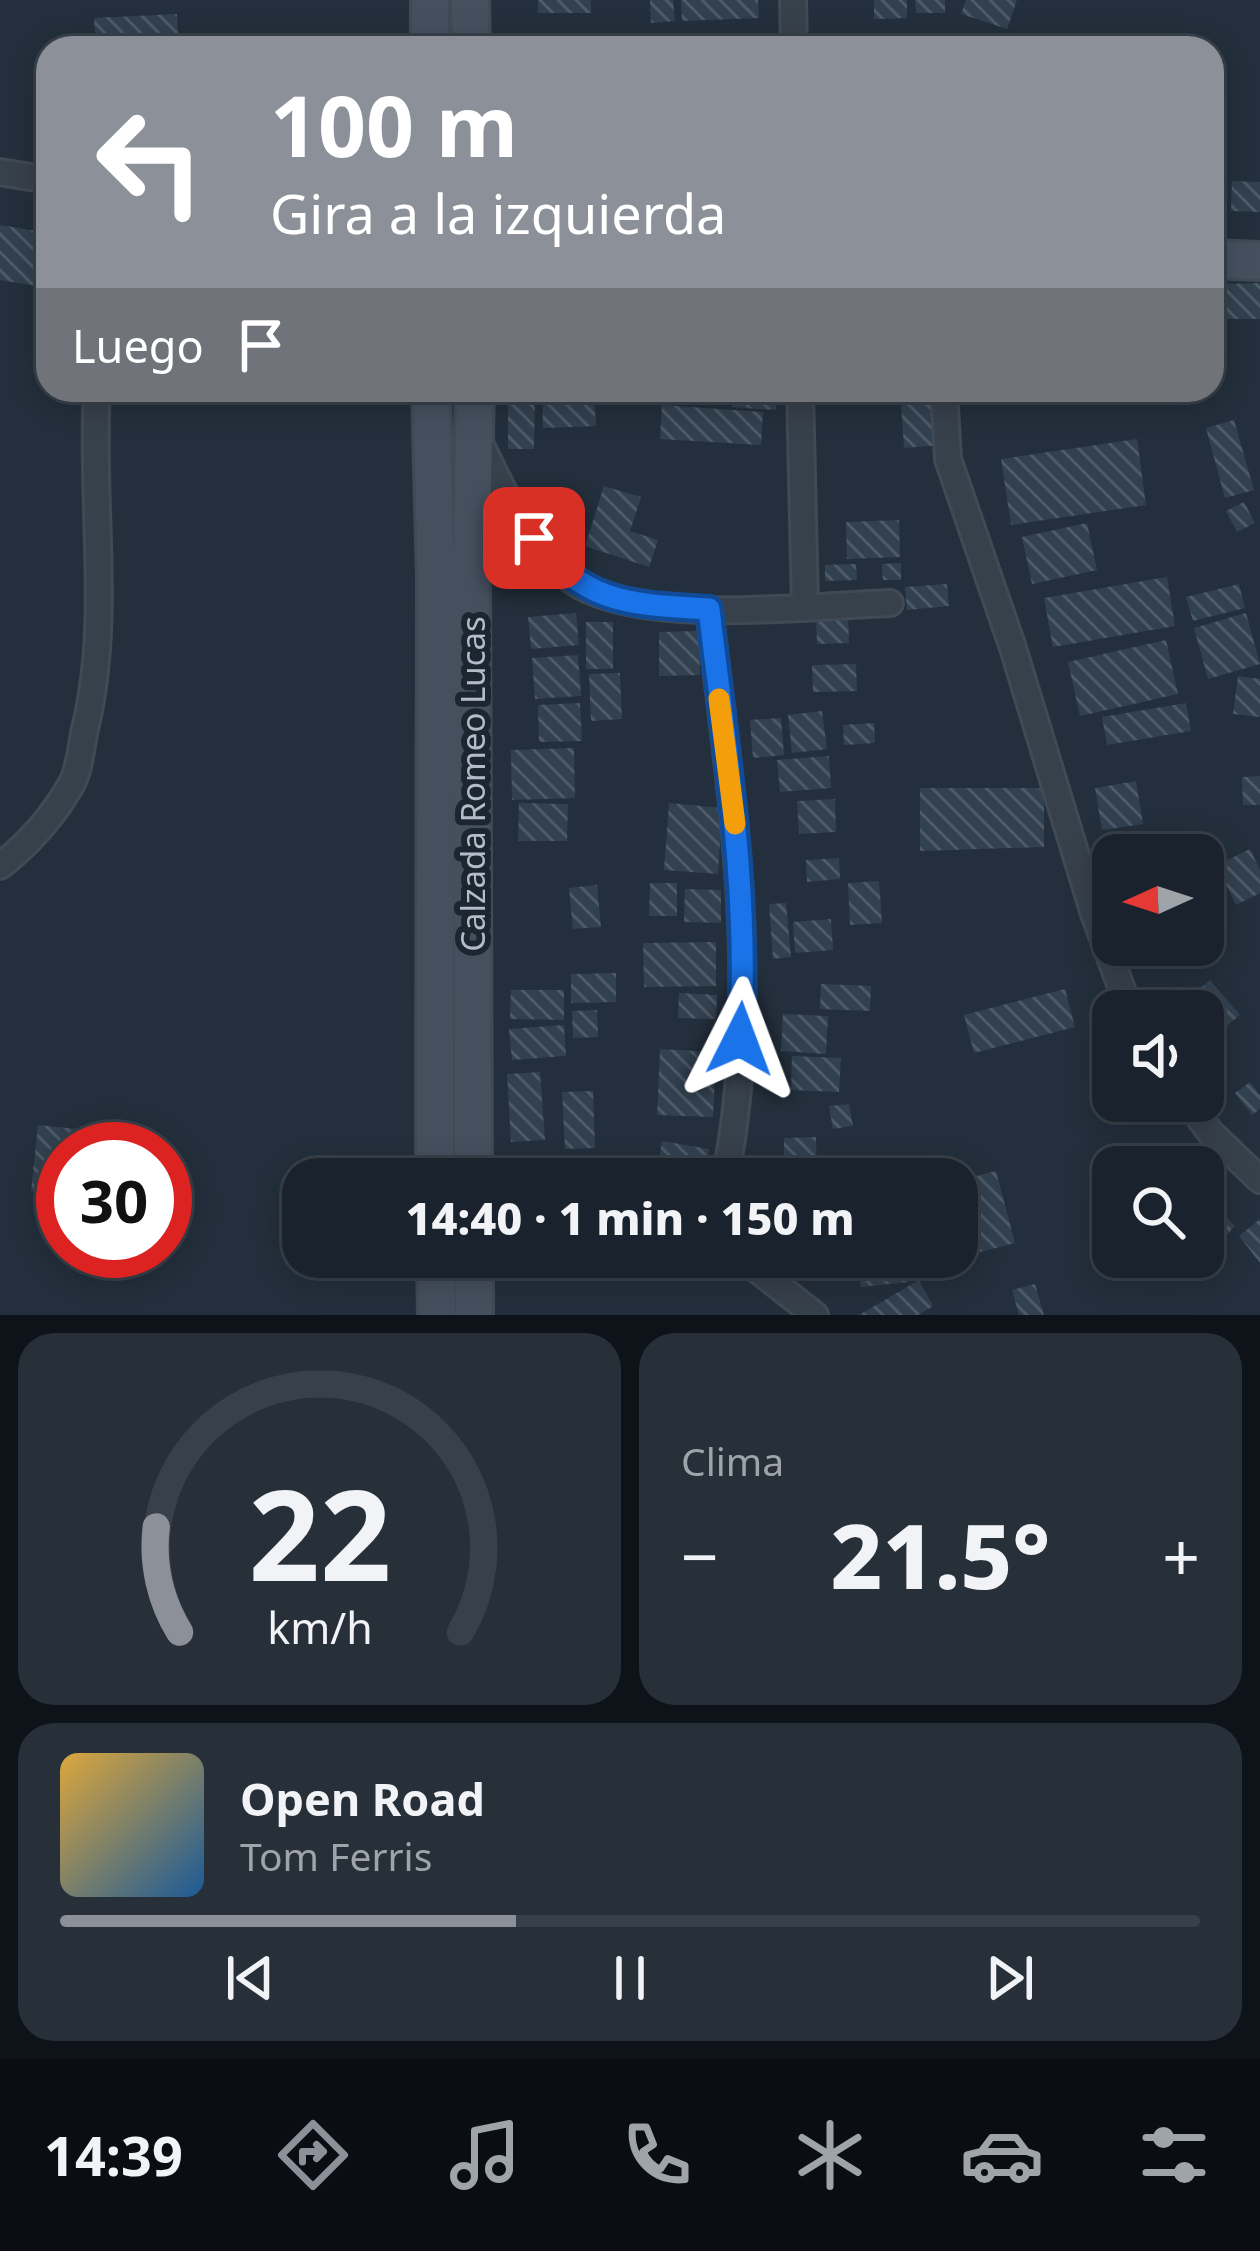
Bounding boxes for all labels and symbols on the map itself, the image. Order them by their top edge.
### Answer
pin [483,487,585,589]
street label: Calzada Romeo Lucas [450,616,495,952]
north arrow [1092,834,1224,966]
position arrow [677,976,803,1102]
speed limit sign: 30 [36,1122,192,1278]

